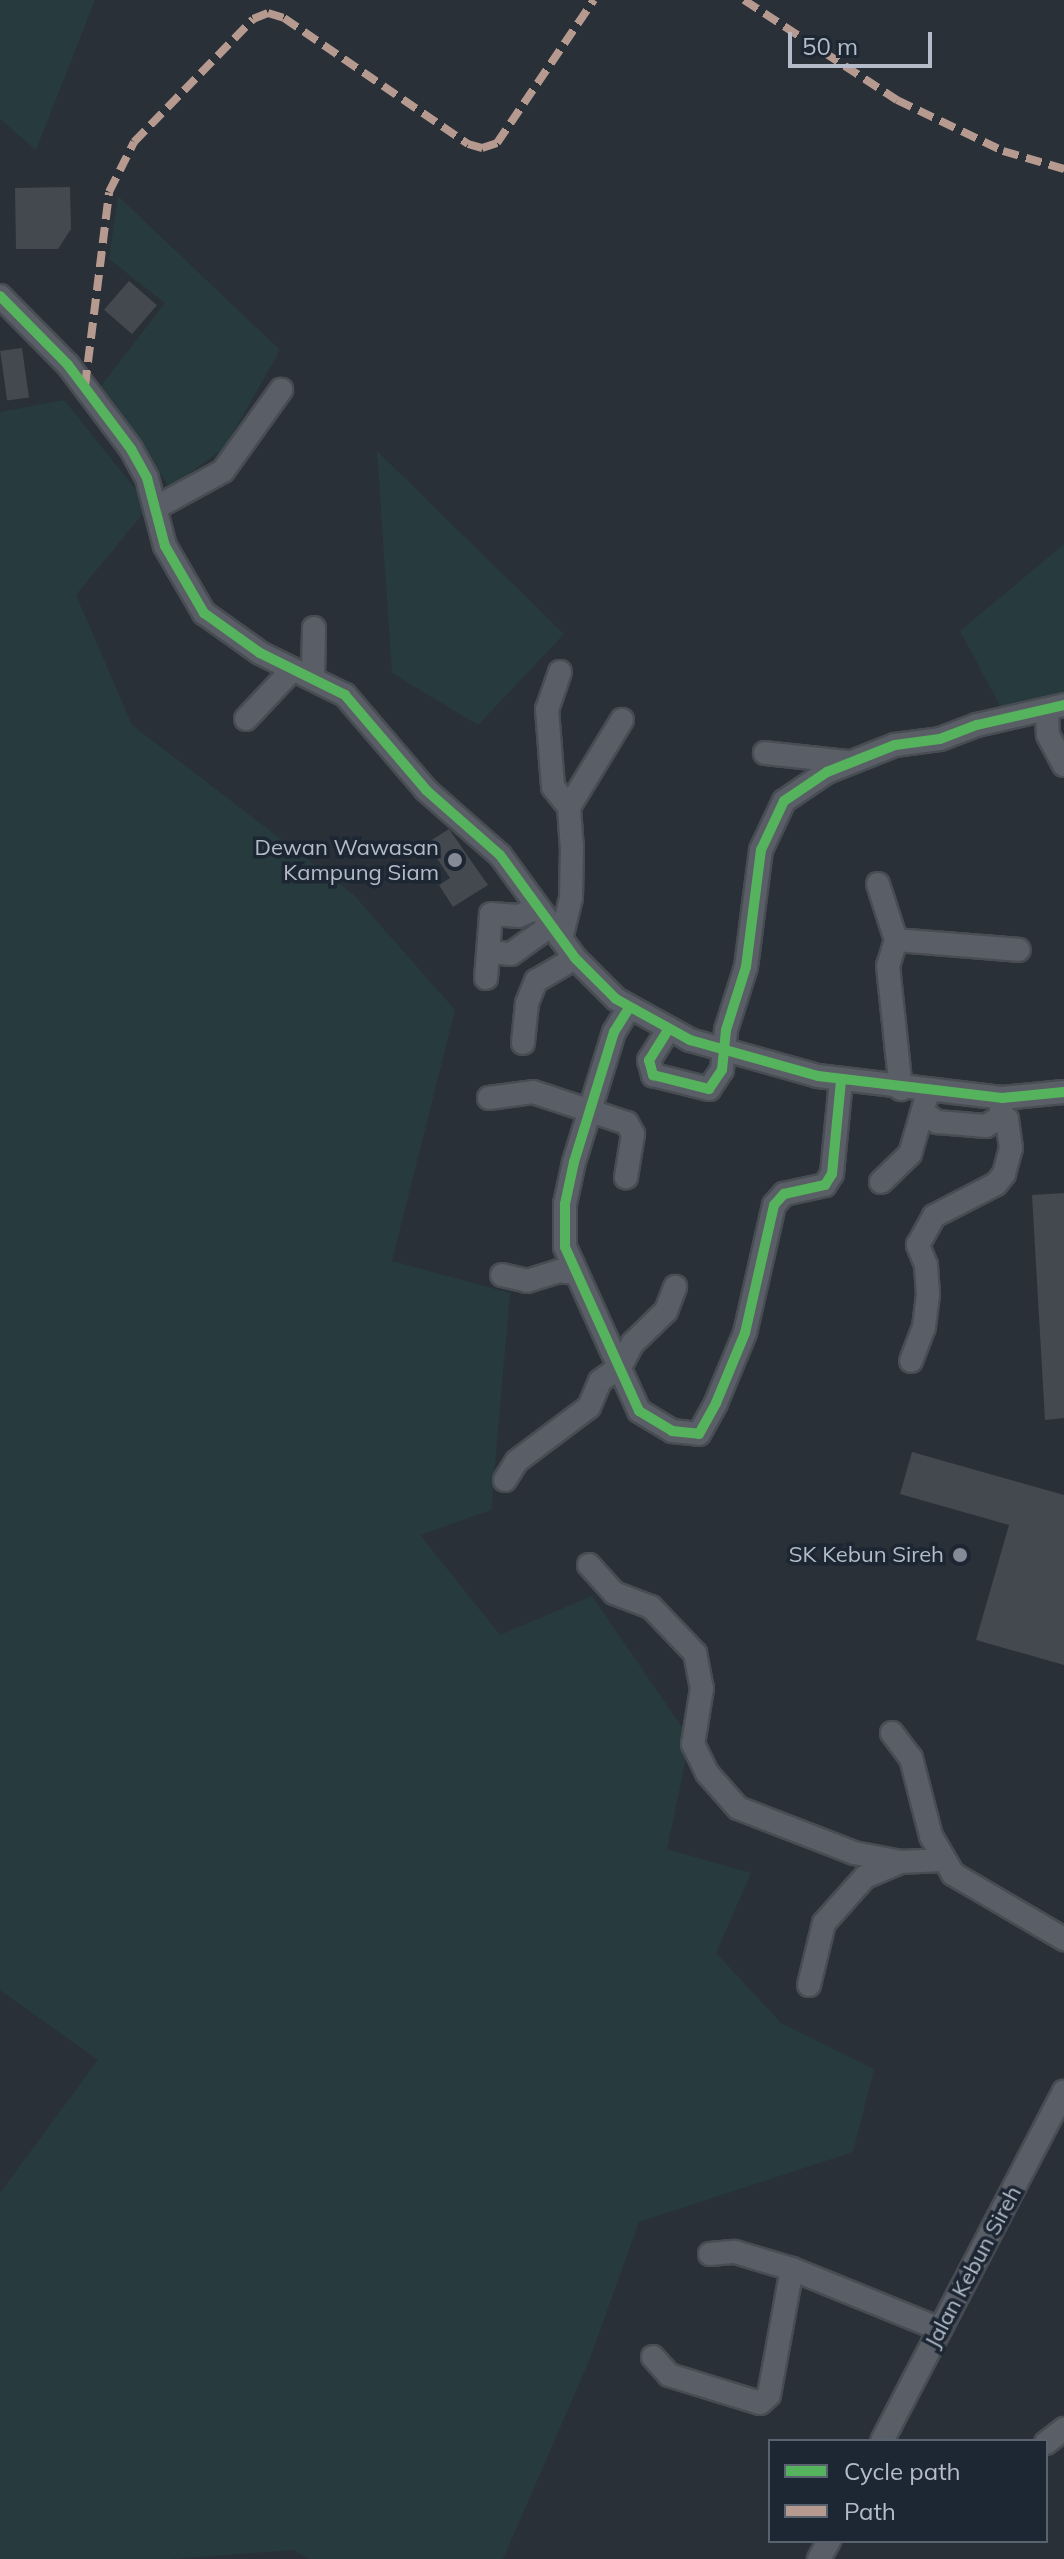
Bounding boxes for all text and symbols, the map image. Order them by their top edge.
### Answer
scale bar [792,16,936,66]
text: 50 m [802,31,858,61]
place label: Dewan Wawasan Kampung Siam [255,834,439,886]
marker: Dewan Wawasan Kampung Siam [446,851,464,869]
place label: SK Kebun Sireh [789,1542,944,1568]
marker: SK Kebun Sireh [951,1546,969,1564]
street label: Jalan Kebun Sireh [919,2182,1027,2352]
legend [768,2439,1048,2543]
text: Cycle path [844,2456,961,2486]
text: Path [844,2496,896,2526]

